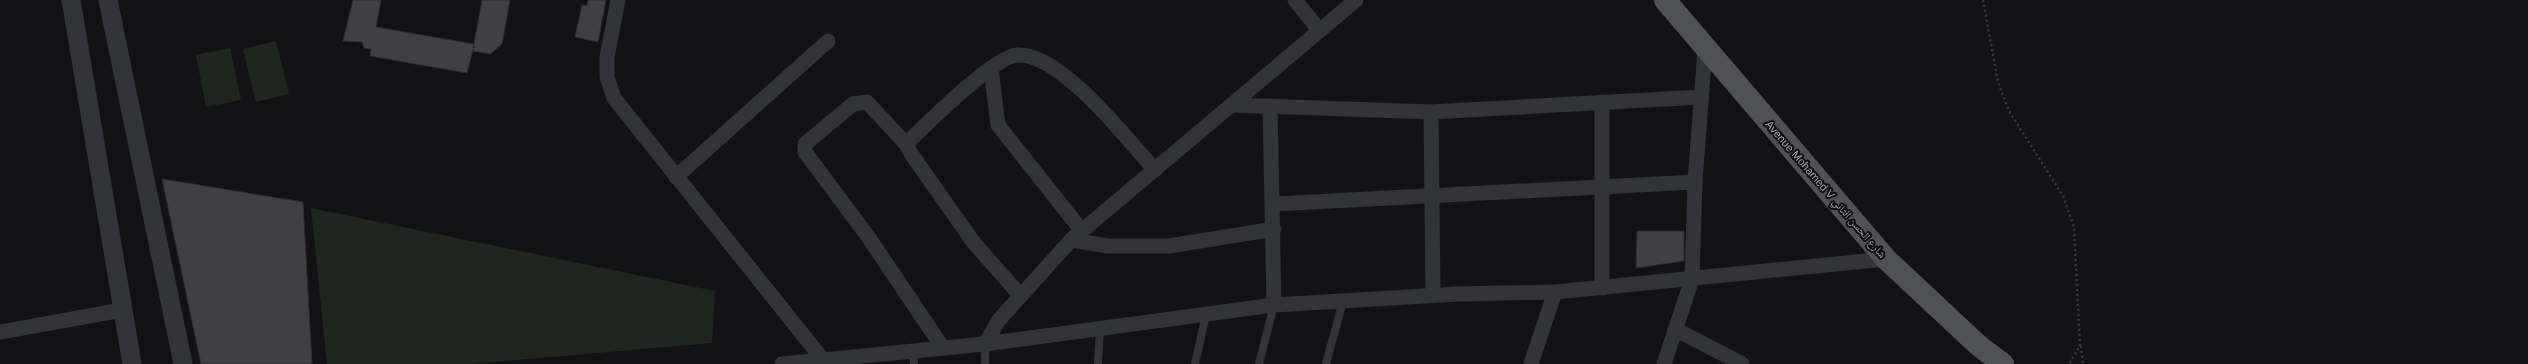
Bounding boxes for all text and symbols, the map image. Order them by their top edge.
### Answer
street label: Avenue Mohamed V شارع الحسن الثاني [1761,118,1889,262]

